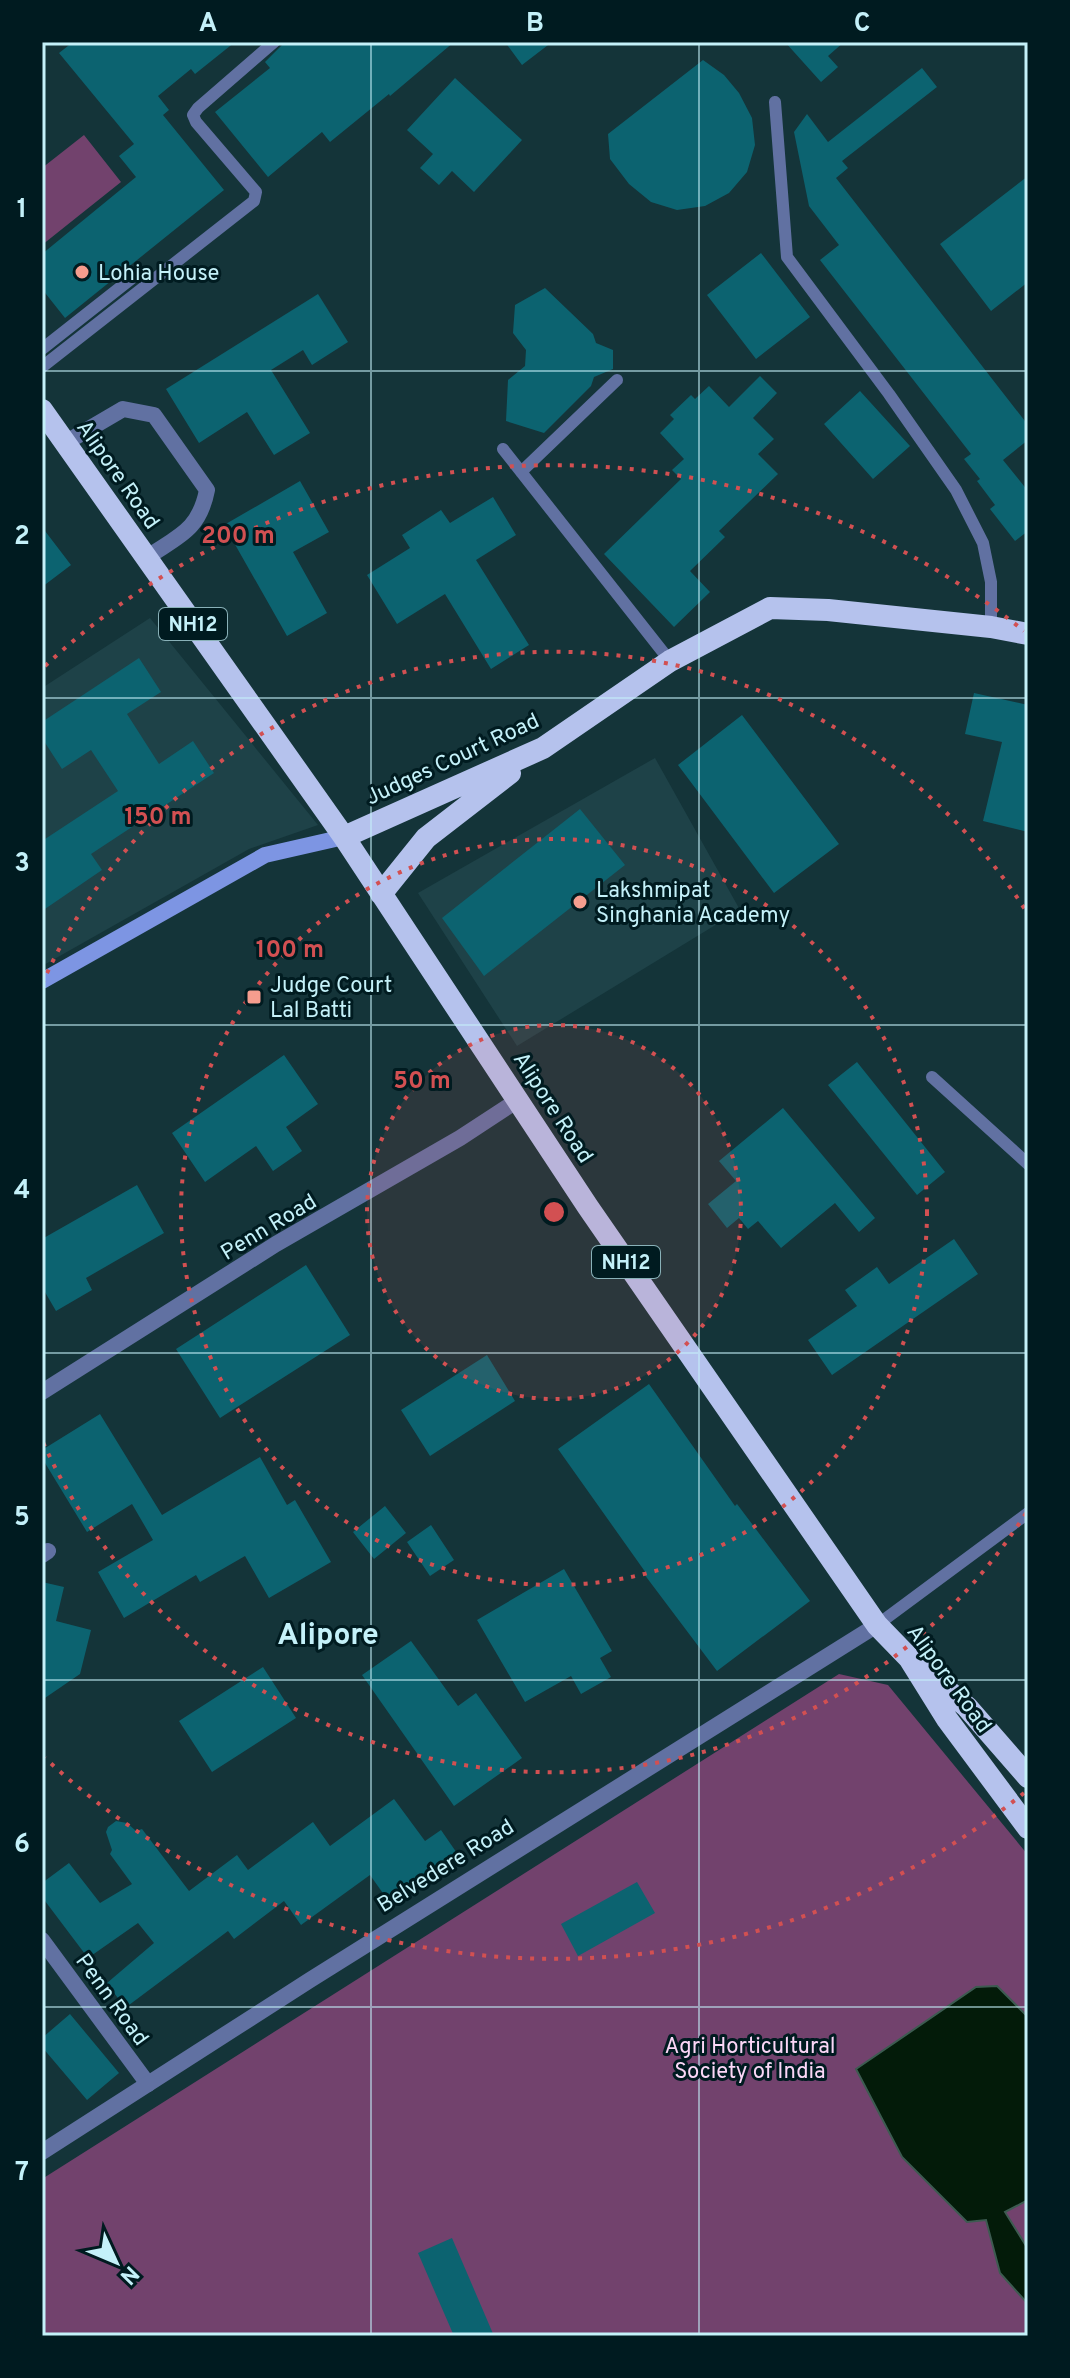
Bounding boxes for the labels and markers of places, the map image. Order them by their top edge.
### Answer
place label: Lohia House [98,261,219,288]
marker: Lohia House [73,263,91,281]
place label: Lakshmipat Singhania Academy [596,878,790,930]
marker: Lakshmipat Singhania Academy [571,893,589,911]
place label: Judge Court Lal Batti [270,973,392,1025]
marker: Judge Court Lal Batti [245,988,263,1006]
centre of rings [540,1198,568,1226]

